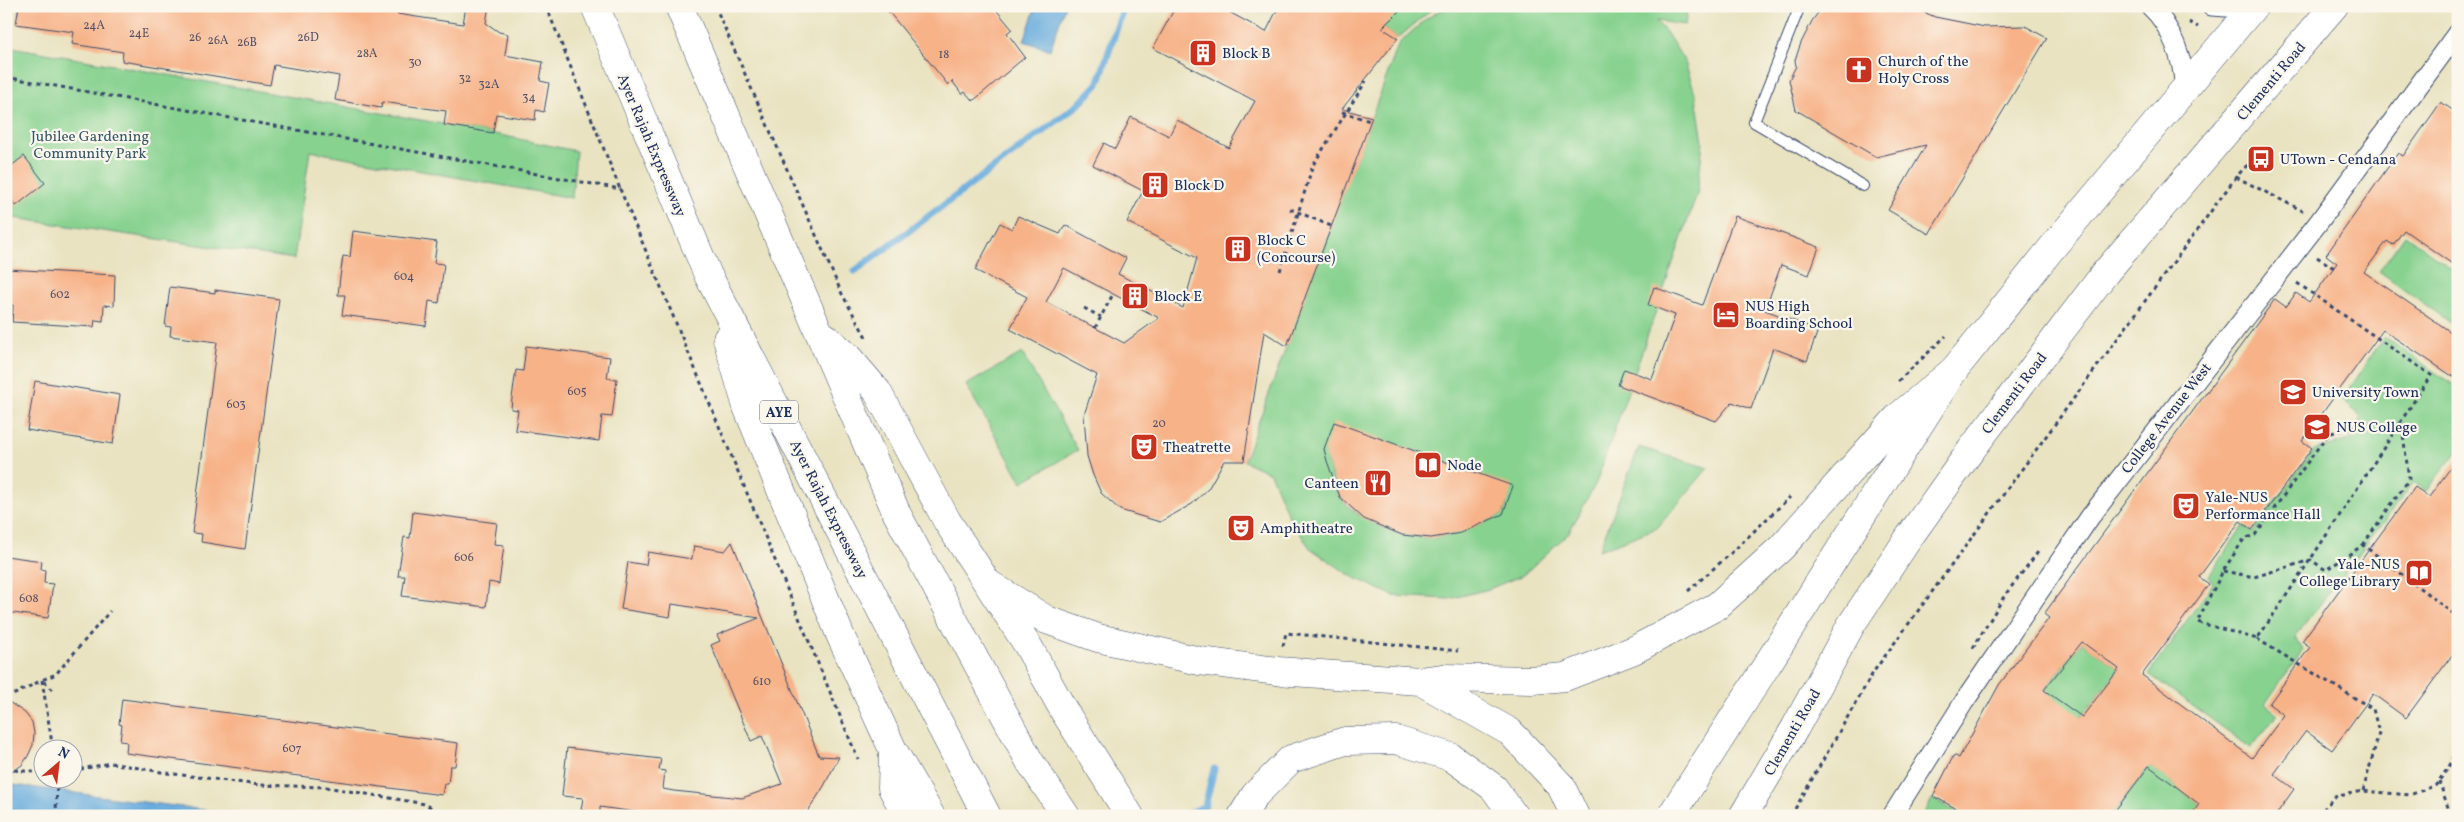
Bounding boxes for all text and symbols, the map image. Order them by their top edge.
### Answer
house number: 24A [83,18,105,34]
house number: 24E [129,26,149,42]
house number: 26 [189,30,201,46]
house number: 26D [297,30,319,46]
house number: 26A [208,33,229,49]
house number: 26B [237,35,257,51]
building icon: Block B [1188,38,1218,68]
street label: Clementi Road [2233,38,2311,126]
place label: Block B [1222,44,1271,65]
house number: 28A [357,46,378,62]
house number: 18 [939,47,949,63]
place label: Church of the Holy Cross [1878,52,1969,90]
house number: 30 [408,55,422,71]
church icon: Church of the Holy Cross [1844,55,1874,85]
house number: 32 [459,71,471,87]
street label: Ayer Rajah Expressway [611,71,690,220]
house number: 32A [478,77,500,93]
house number: 34 [522,90,536,106]
park label: Jubilee Gardening Community Park [31,127,149,165]
bus stop icon: UTown - Cendana [2246,144,2276,174]
place label: UTown - Cendana [2280,150,2396,171]
building icon: Block D [1140,170,1170,200]
place label: Block D [1174,176,1224,197]
place label: Block C (Concourse) [1257,231,1335,269]
building icon: Block C (Concourse) [1223,234,1253,264]
house number: 604 [394,269,414,285]
building icon: Block E [1120,281,1150,311]
house number: 602 [50,287,70,303]
place label: Block E [1154,287,1202,308]
place label: NUS High Boarding School [1745,297,1853,335]
hotel icon: NUS High Boarding School [1711,300,1741,330]
street label: Clementi Road [1978,349,2053,439]
street label: College Avenue West [2117,359,2217,479]
school or university icon: University Town [2278,377,2308,407]
place label: University Town [2312,383,2419,404]
house number: 605 [568,384,587,400]
house number: 603 [226,397,246,413]
road number: AYE [760,401,798,424]
school or university icon: NUS College [2302,412,2332,442]
house number: 20 [1152,416,1166,432]
place label: NUS College [2336,418,2417,439]
theatre icon: Theatrette [1129,432,1159,462]
street label: Ayer Rajah Expressway [783,437,872,583]
place label: Theatrette [1163,438,1231,459]
library icon: Node [1413,450,1443,480]
place label: Node [1447,456,1482,477]
restaurant icon: Canteen [1363,468,1393,498]
place label: Canteen [1304,474,1359,495]
place label: Yale-NUS Performance Hall [2205,488,2320,526]
theatre icon: Yale-NUS Performance Hall [2171,491,2201,521]
theatre icon: Amphitheatre [1226,513,1256,543]
place label: Amphitheatre [1260,519,1353,540]
house number: 606 [454,550,474,566]
place label: Yale-NUS College Library [2299,555,2400,593]
library icon: Yale-NUS College Library [2404,558,2434,588]
house number: 608 [19,591,39,607]
house number: 610 [753,674,771,690]
street label: Clementi Road [1760,685,1827,780]
north arrow [32,740,82,790]
house number: 607 [282,741,302,757]
text: N [54,743,72,765]

